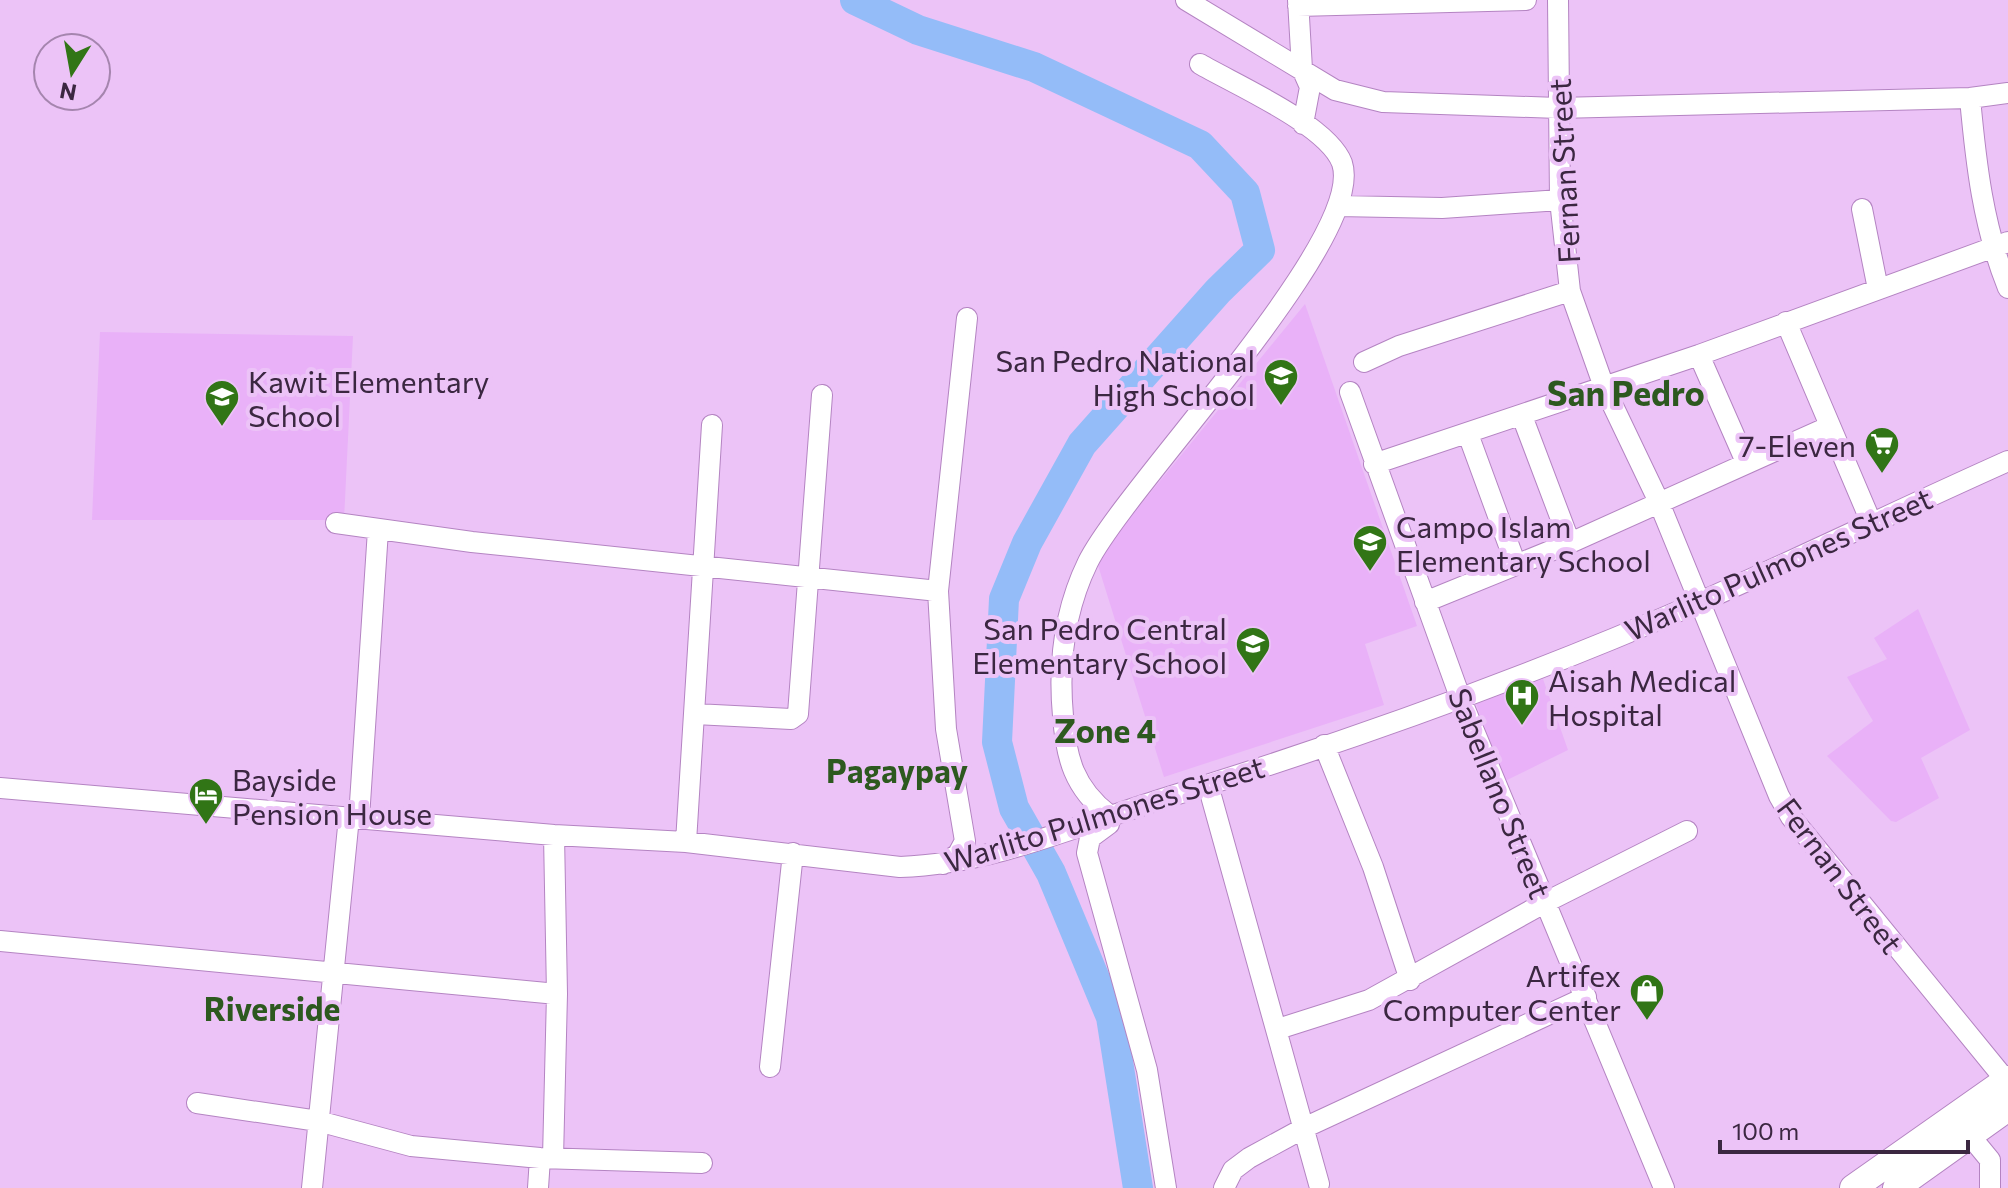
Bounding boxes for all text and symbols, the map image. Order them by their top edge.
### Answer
north arrow [32,32,112,112]
text: N [57,77,79,107]
street label: Fernan Street [1540,78,1586,264]
place label: San Pedro National High School [995,341,1255,412]
school or university icon: San Pedro National High School [1262,357,1300,407]
place label: Kawit Elementary School [248,362,489,433]
district label: San Pedro [1547,371,1705,413]
school or university icon: Kawit Elementary School [203,378,241,428]
supermarket icon: 7-Eleven [1863,425,1901,475]
place label: 7-Eleven [1739,426,1856,463]
street label: Warlito Pulmones Street [1619,479,1937,647]
place label: Campo Islam Elementary School [1396,507,1651,578]
school or university icon: Campo Islam Elementary School [1351,523,1389,573]
place label: San Pedro Central Elementary School [972,609,1227,680]
school or university icon: San Pedro Central Elementary School [1234,625,1272,675]
place label: Aisah Medical Hospital [1548,661,1736,732]
hospital icon: Aisah Medical Hospital [1503,677,1541,727]
street label: Sabellano Street [1442,682,1560,904]
district label: Zone 4 [1054,710,1156,750]
street label: Warlito Pulmones Street [940,747,1268,879]
district label: Pagaypay [826,750,968,790]
place label: Bayside Pension House [232,760,432,831]
hotel icon: Bayside Pension House [187,776,225,826]
street label: Fernan Street [1771,790,1911,960]
place label: Artifex Computer Center [1383,956,1621,1027]
shop icon: Artifex Computer Center [1628,972,1666,1022]
district label: Riverside [204,988,340,1028]
scale bar [1720,1104,1968,1154]
text: 100 m [1732,1116,1799,1145]

